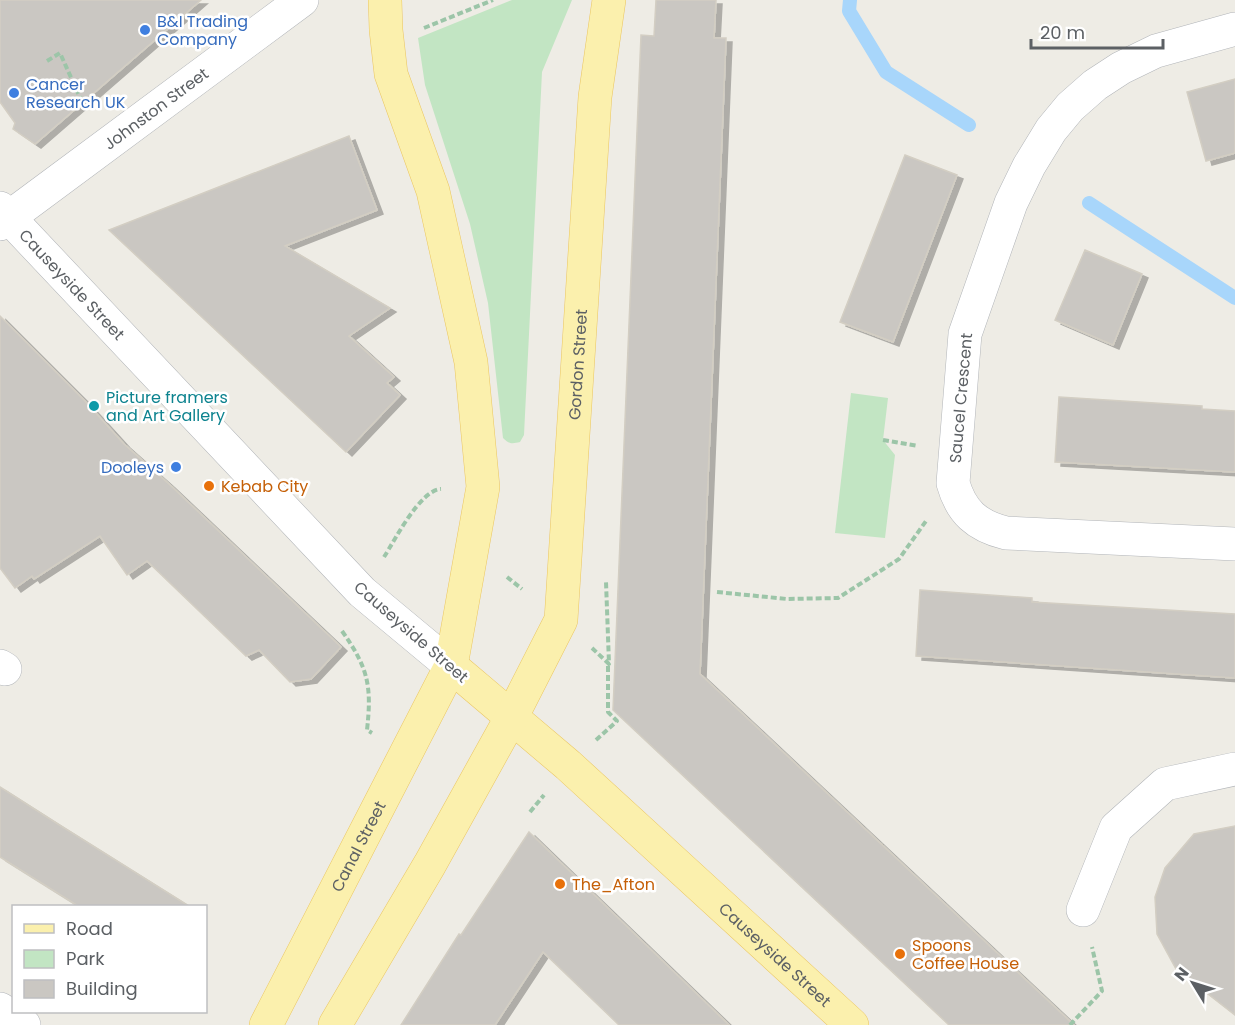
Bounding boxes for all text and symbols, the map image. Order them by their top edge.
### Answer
place label: B&I Trading Company [157,10,248,51]
scale bar [1031,12,1163,50]
text: 20 m [1040,20,1085,45]
marker: B&I Trading Company [138,23,152,37]
street label: Johnston Street [99,62,213,155]
place label: Cancer Research UK [26,73,126,114]
marker: Cancer Research UK [7,86,21,100]
street label: Causeyside Street [14,224,130,345]
street label: Gordon Street [563,308,593,421]
street label: Saucel Crescent [944,332,978,464]
place label: Picture framers and Art Gallery [106,386,228,427]
marker: Picture framers and Art Gallery [87,399,101,413]
place label: Dooleys [101,456,164,479]
marker: Dooleys [169,460,183,474]
place label: Kebab City [221,475,308,498]
marker: Kebab City [202,479,216,493]
street label: Causeyside Street [349,576,473,688]
street label: Canal Street [325,797,391,896]
place label: The_Afton [572,873,655,896]
marker: The_Afton [553,877,567,891]
street label: Causeyside Street [714,897,836,1012]
legend [12,905,207,1013]
text: Road [66,916,113,941]
place label: Spoons Coffee House [912,934,1019,975]
text: Park [66,946,105,971]
marker: Spoons Coffee House [893,947,907,961]
north arrow [1163,953,1223,1013]
text: N [1169,962,1194,986]
text: Building [66,976,138,1001]

